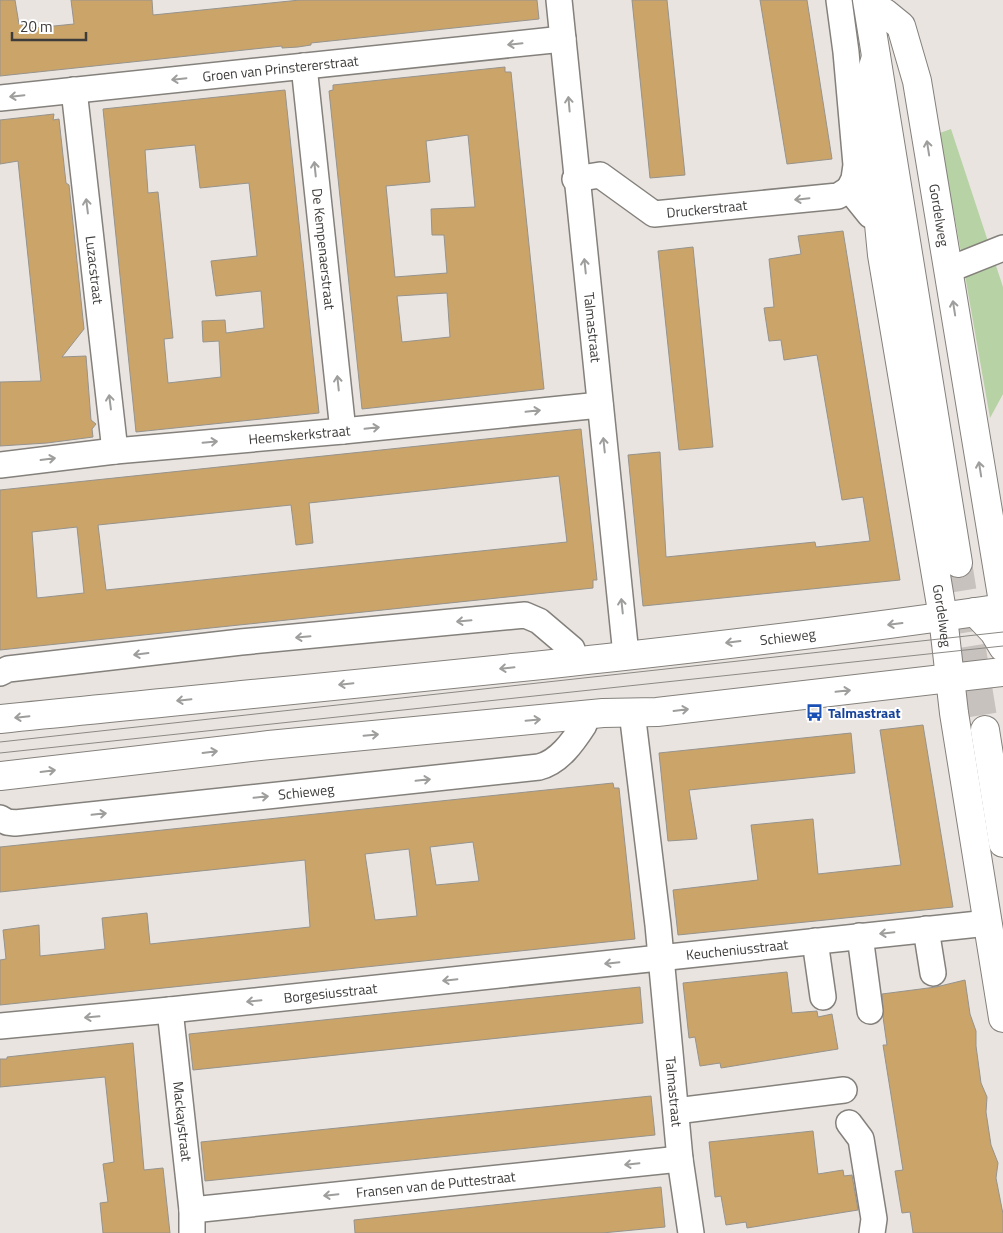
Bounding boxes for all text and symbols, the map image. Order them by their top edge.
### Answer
scale bar [12,10,86,42]
text: 20 m [20,15,53,38]
one-way arrow [507,39,523,49]
street label: Groen van Prinstererstraat [201,49,360,87]
one-way arrow [171,74,187,84]
one-way arrow [10,91,26,101]
one-way arrow [564,96,574,112]
one-way arrow [923,140,933,156]
one-way arrow [310,161,320,177]
street label: Gordelweg [924,182,955,248]
street label: De Kempenaerstraat [307,187,341,311]
street label: Druckerstraat [665,194,748,223]
one-way arrow [794,195,810,204]
one-way arrow [82,198,92,214]
street label: Luzacstraat [81,234,109,305]
one-way arrow [580,258,590,274]
street label: Talmastraat [579,291,607,363]
one-way arrow [949,300,959,316]
one-way arrow [333,375,343,391]
one-way arrow [105,394,115,410]
one-way arrow [525,406,541,416]
street label: Heemskerkstraat [248,419,351,449]
one-way arrow [364,423,380,433]
one-way arrow [599,437,609,453]
one-way arrow [202,438,218,447]
one-way arrow [40,454,56,464]
one-way arrow [974,461,984,477]
street label: Gordelweg [928,583,957,648]
one-way arrow [617,598,627,614]
one-way arrow [457,616,473,626]
one-way arrow [887,619,903,629]
street label: Schieweg [759,623,817,650]
one-way arrow [295,632,311,641]
one-way arrow [726,637,742,647]
one-way arrow [133,649,149,659]
one-way arrow [500,663,516,672]
one-way arrow [338,679,354,689]
one-way arrow [834,686,850,696]
one-way arrow [176,695,192,705]
place label: Talmastraat [828,702,901,723]
bus stop icon: Talmastraat [804,703,824,723]
one-way arrow [673,705,689,715]
one-way arrow [15,712,31,722]
one-way arrow [525,715,541,725]
one-way arrow [363,731,379,740]
one-way arrow [202,747,218,757]
one-way arrow [40,766,56,776]
one-way arrow [414,775,430,784]
street label: Schieweg [277,778,335,805]
one-way arrow [253,792,269,801]
one-way arrow [91,809,107,818]
one-way arrow [879,929,895,938]
street label: Keucheniusstraat [685,933,789,965]
one-way arrow [604,958,620,968]
one-way arrow [443,975,459,985]
street label: Borgesiusstraat [283,977,378,1008]
one-way arrow [246,996,262,1006]
one-way arrow [85,1013,101,1022]
street label: Talmastraat [660,1056,688,1128]
street label: Mackaystraat [168,1080,198,1162]
one-way arrow [624,1160,640,1169]
street label: Fransen van de Puttestraat [355,1165,517,1203]
one-way arrow [323,1191,339,1200]

